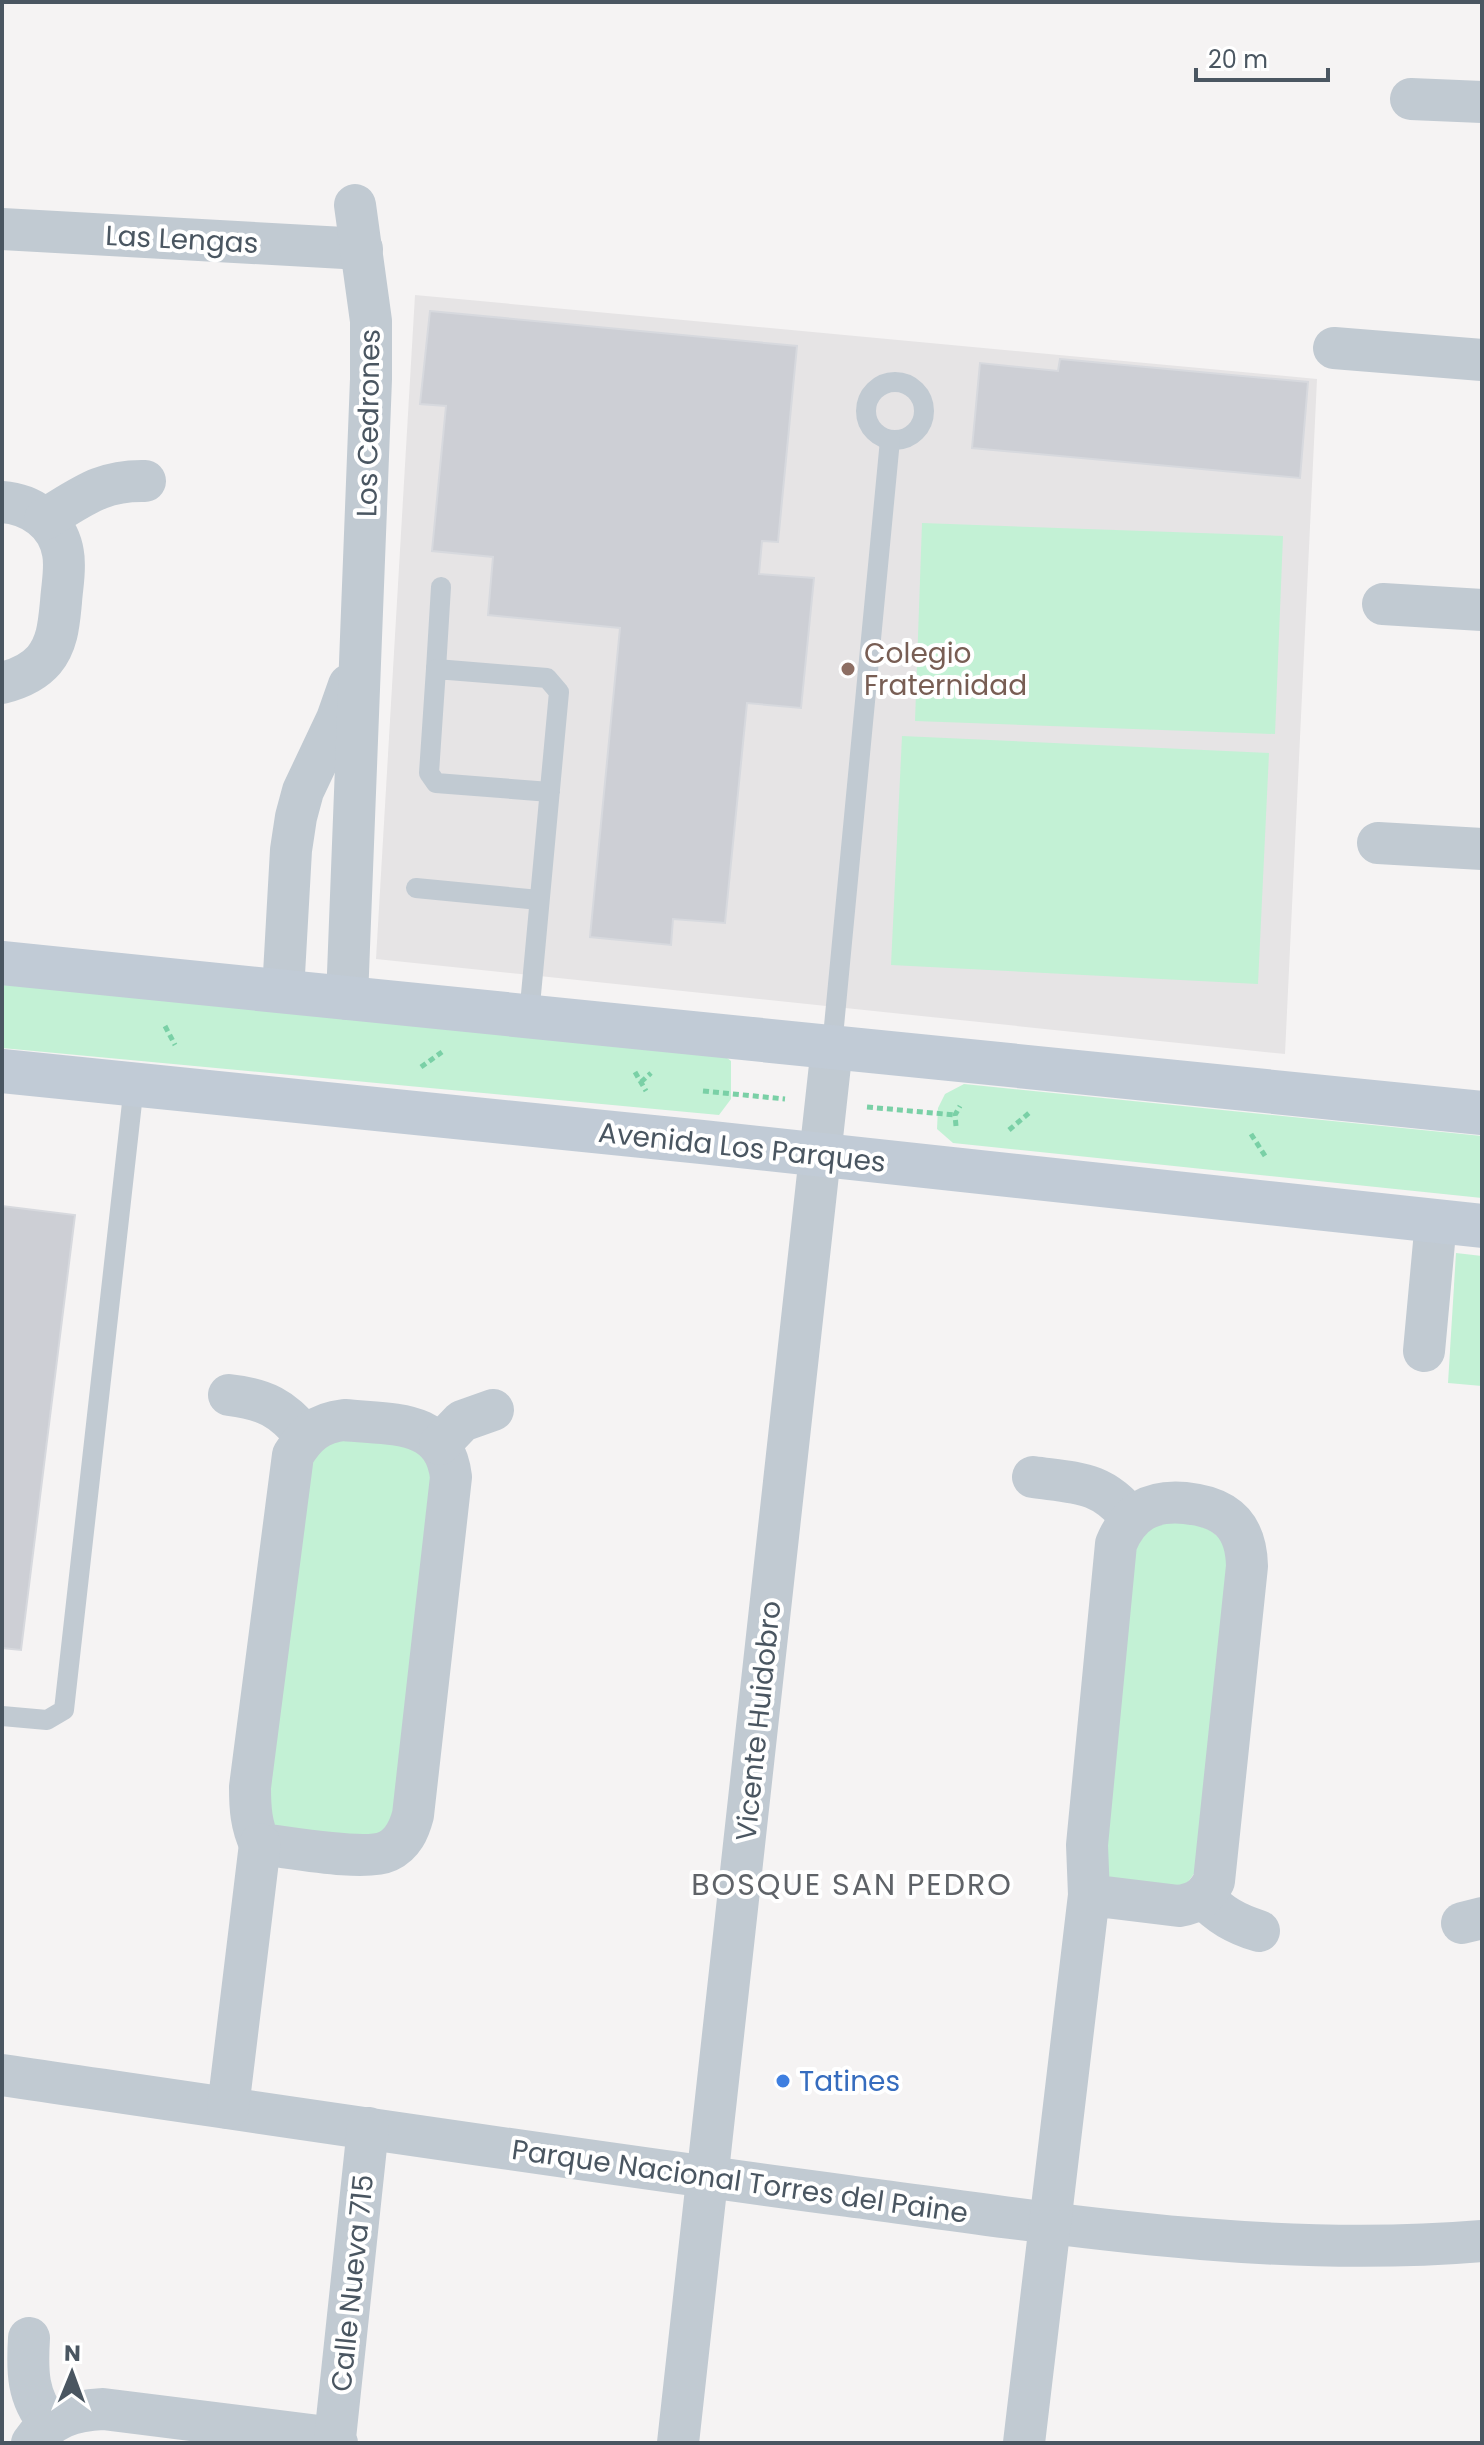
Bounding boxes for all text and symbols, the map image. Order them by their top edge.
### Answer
scale bar [1196,32,1328,82]
text: 20 m [1208,43,1268,76]
street label: Las Lengas [105,216,259,263]
street label: Los Cedrones [347,329,390,517]
place label: Colegio Fraternidad [864,634,1027,705]
marker: Colegio Fraternidad [839,660,857,678]
street label: Avenida Los Parques [596,1113,888,1182]
street label: Vicente Huidobro [726,1599,791,1843]
district label: BOSQUE SAN PEDRO [691,1863,1013,1906]
place label: Tatines [799,2062,900,2101]
marker: Tatines [774,2072,792,2090]
street label: Parque Nacional Torres del Paine [509,2130,971,2233]
street label: Calle Nueva 715 [322,2173,383,2394]
north arrow [32,2333,112,2413]
text: N [64,2338,81,2369]

